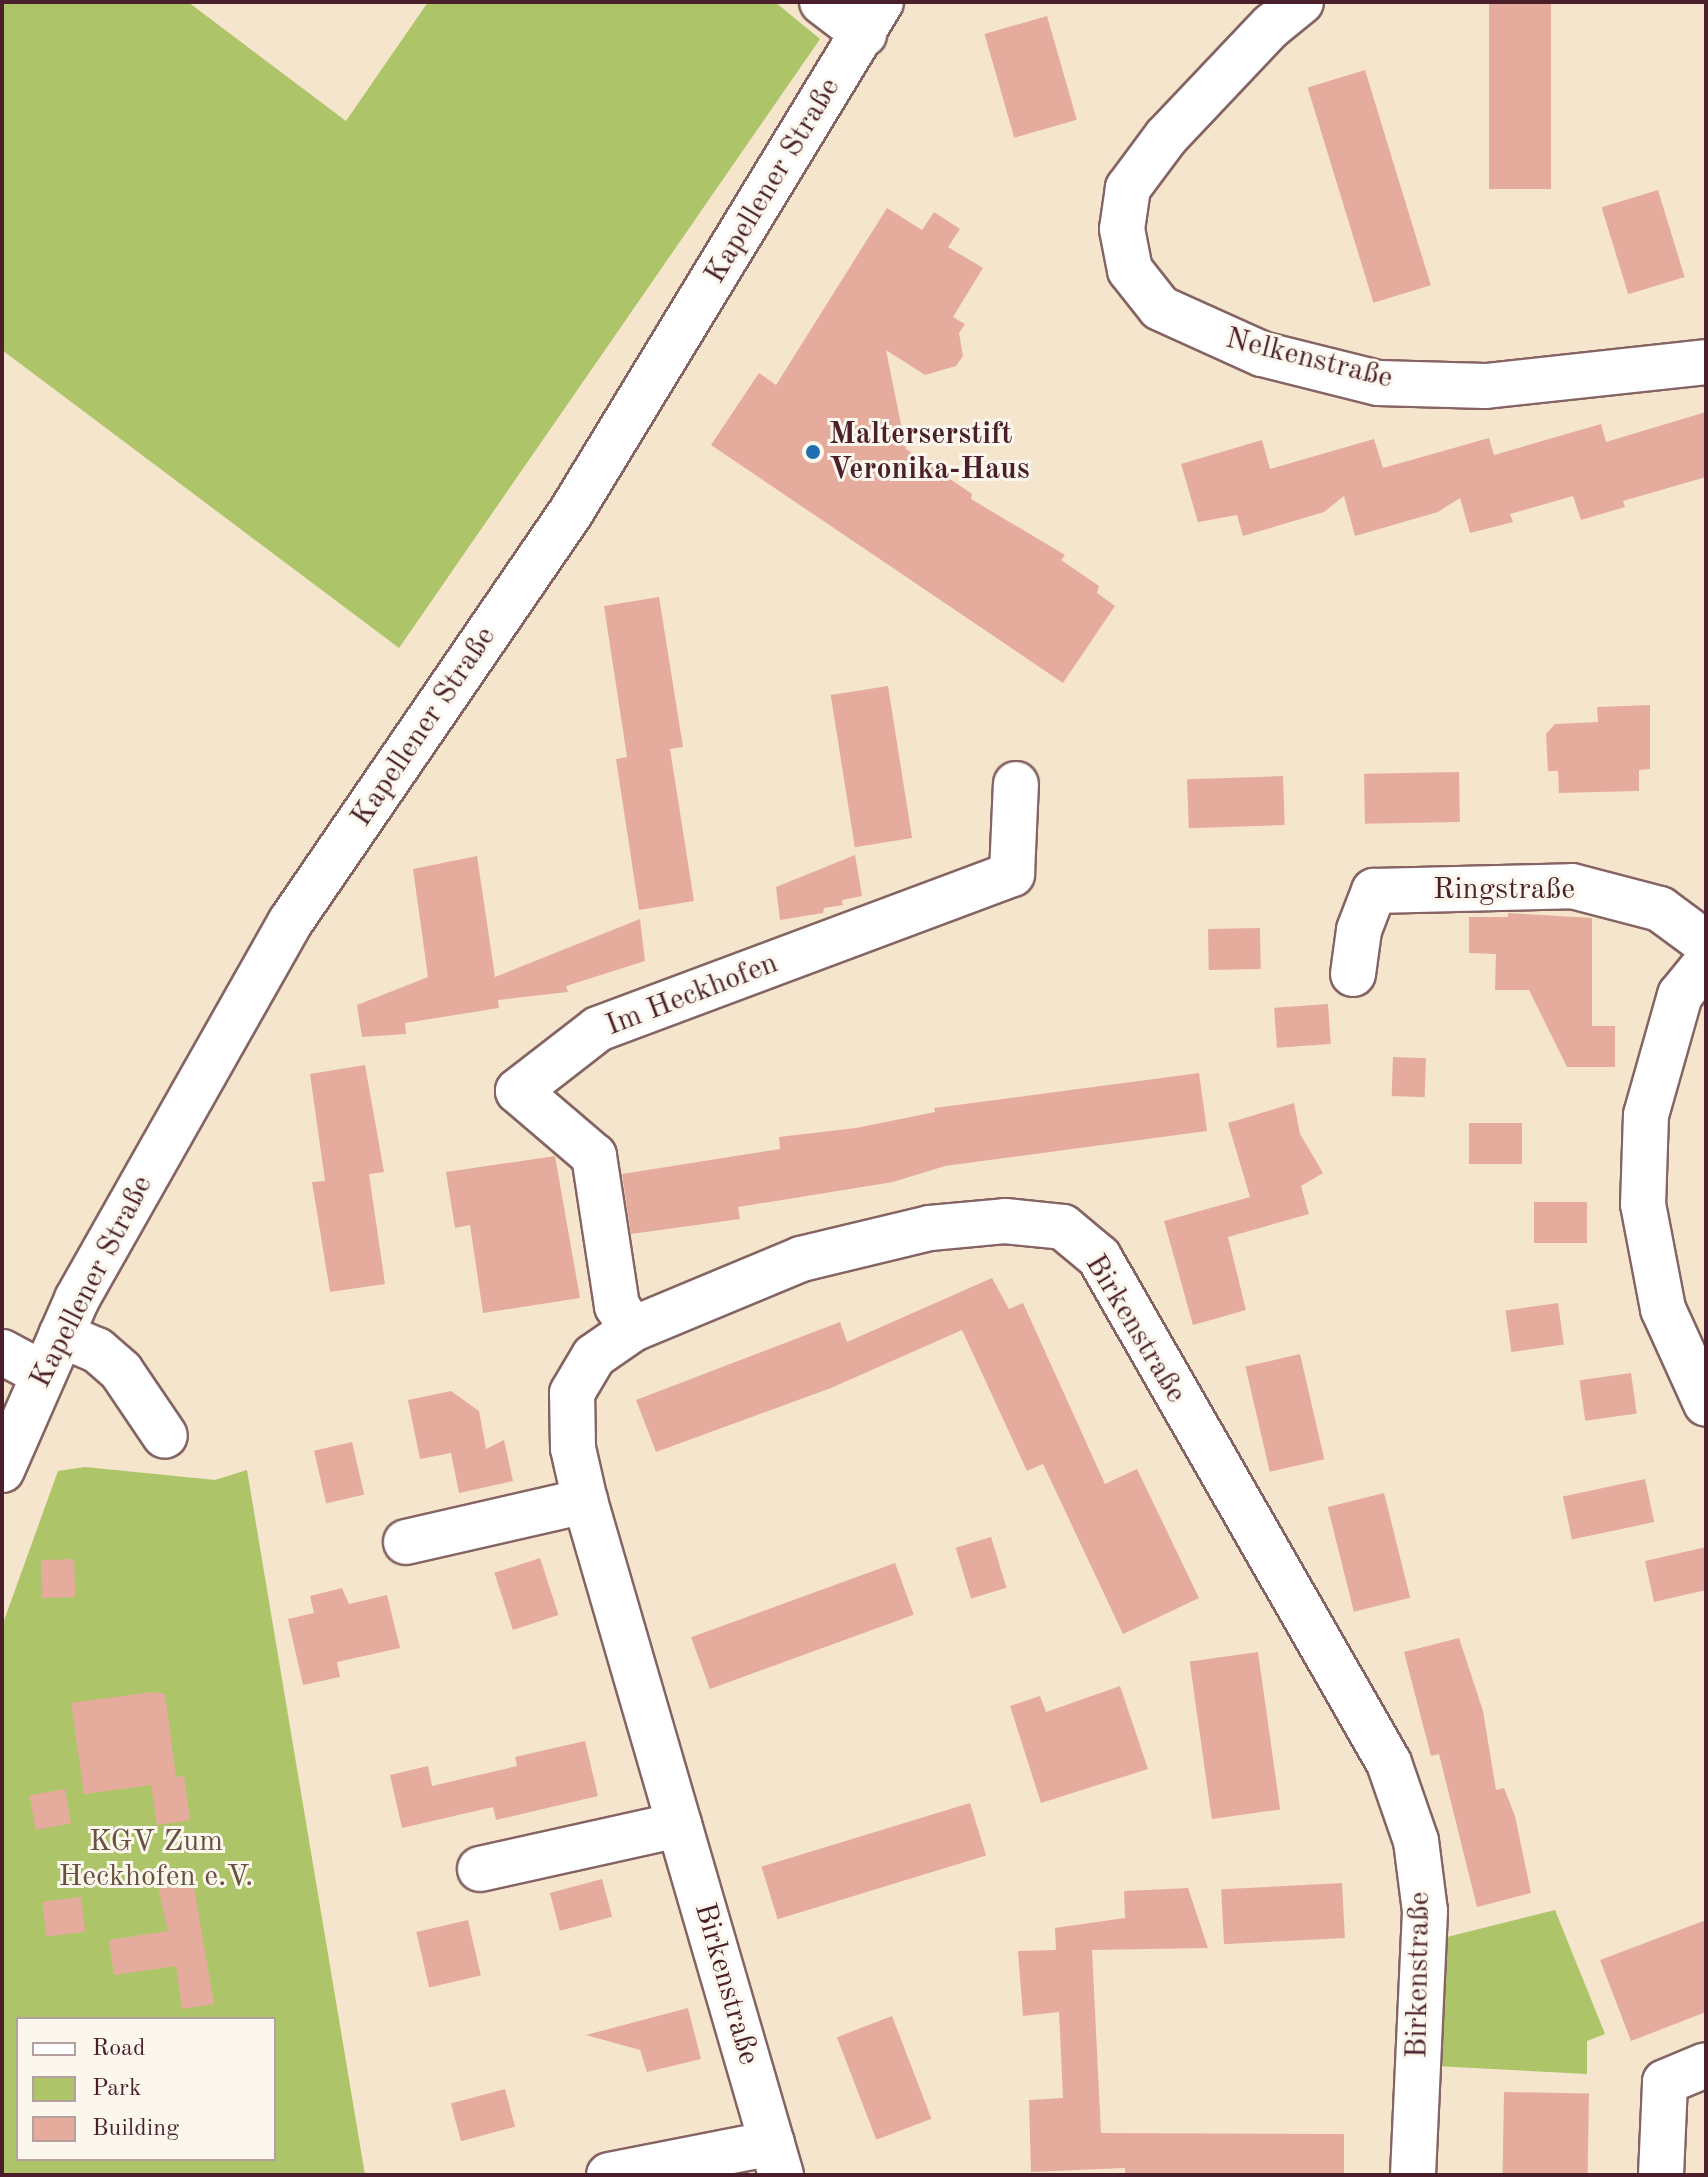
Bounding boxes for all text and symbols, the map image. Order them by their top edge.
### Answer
street label: Kapellener Straße [697,72,849,290]
street label: Nelkenstraße [1222,321,1396,397]
place label: Malterserstift Veronika-Haus [829,417,1030,488]
marker: Malterserstift Veronika-Haus [804,443,822,461]
street label: Kapellener Straße [344,620,504,834]
street label: Ringstraße [1433,872,1575,908]
street label: Im Heckhofen [601,946,783,1044]
street label: Kapellener Straße [23,1170,161,1394]
street label: Birkenstraße [1077,1248,1193,1410]
park label: KGV Zum Heckhofen e.V. [59,1824,253,1894]
street label: Birkenstraße [1400,1891,1438,2059]
street label: Birkenstraße [686,1899,766,2069]
legend [16,2017,276,2161]
text: Road [92,2037,145,2061]
text: Park [92,2077,141,2101]
text: Building [92,2117,179,2141]

